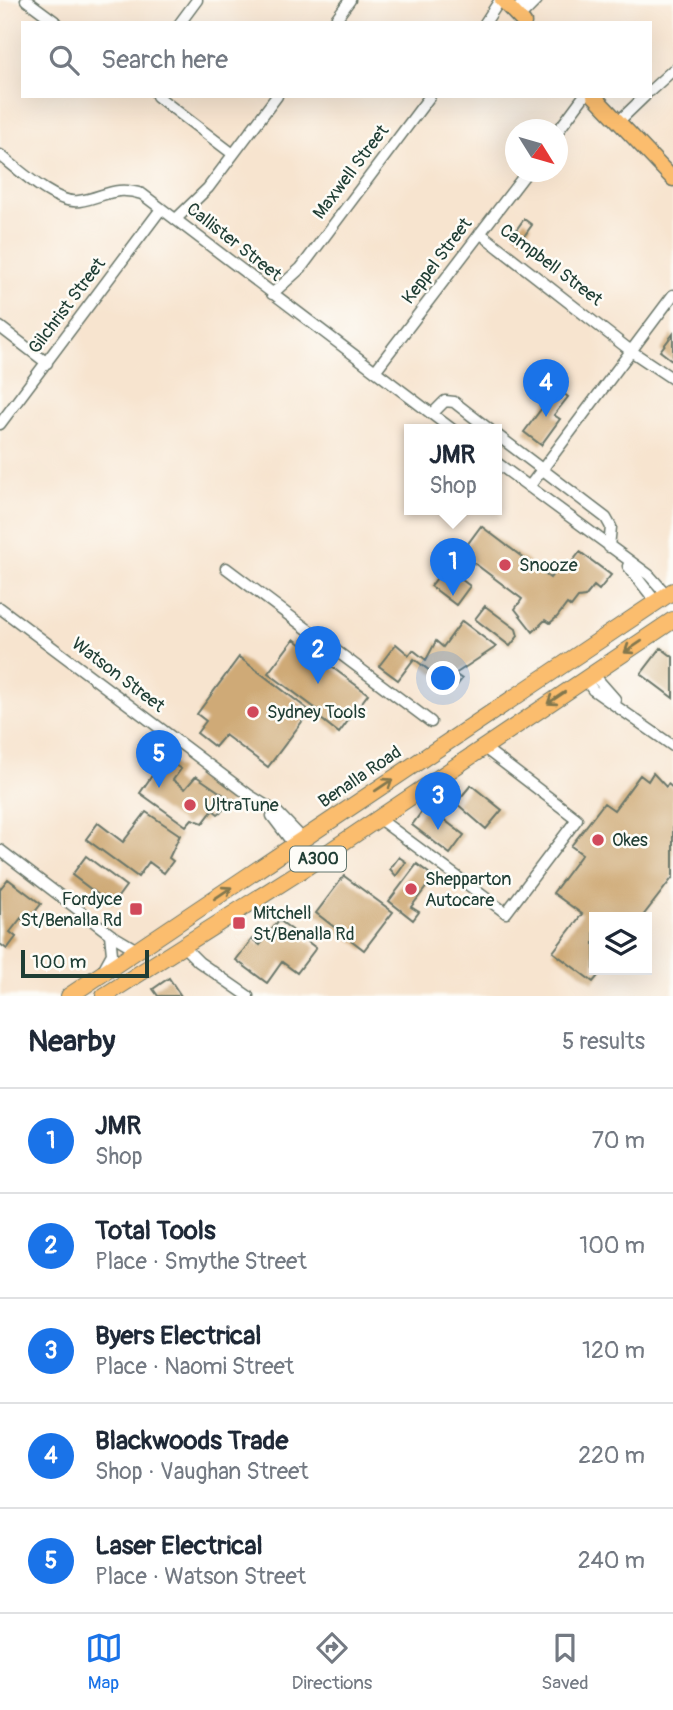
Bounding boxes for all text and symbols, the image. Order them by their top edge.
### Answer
search box [21,21,652,98]
icon: search [45,41,83,79]
text: Search here [101,44,228,76]
north arrow [505,119,568,182]
street label: Maxwell Street [308,120,395,224]
street label: Callister Street [182,198,287,287]
street label: Keppel Street [397,213,478,309]
street label: Campbell Street [495,219,608,312]
street label: Gilchrist Street [23,253,111,359]
pin: 4 [523,359,569,417]
popup [404,424,502,515]
text: JMR [429,439,475,471]
text: Shop [429,471,477,500]
pin: 1 [430,538,476,596]
place label: Snooze [519,554,578,577]
marker: Snooze [497,557,513,573]
pin: 2 [295,626,341,684]
street label: Watson Street [67,632,170,718]
one-way arrow [624,640,643,654]
your location [426,661,460,695]
one-way arrow [547,692,567,706]
place label: Sydney Tools [267,701,366,724]
marker: Sydney Tools [245,704,261,720]
pin: 5 [136,730,182,788]
street label: Benalla Road [314,741,406,813]
pin: 3 [415,772,461,830]
one-way arrow [374,778,393,792]
place label: UltraTune [204,794,279,817]
marker: UltraTune [182,797,198,813]
place label: Okes [612,829,648,852]
marker: Okes [590,832,606,848]
road number: A300 [290,846,346,872]
place label: Shepparton Autocare [425,868,512,912]
marker: Shepparton Autocare [403,881,419,897]
one-way arrow [213,886,232,900]
place label: Fordyce St/Benalla Rd [20,888,122,932]
marker: Fordyce St/Benalla Rd [128,901,144,917]
place label: Mitchell St/Benalla Rd [253,902,355,946]
map controls [589,912,652,975]
button: layers [589,912,652,975]
marker: Mitchell St/Benalla Rd [231,915,247,931]
scale bar [21,947,149,979]
text: 100 m [32,950,86,974]
text: Nearby [28,1023,115,1060]
text: 5 results [562,1027,645,1056]
text: JMR [95,1110,141,1142]
text: 1 [47,1126,56,1155]
text: 70 m [592,1126,645,1155]
text: Shop [95,1142,143,1171]
text: Total Tools [95,1215,216,1247]
text: 2 [45,1231,57,1260]
text: 100 m [579,1231,645,1260]
text: Place · Smythe Street [95,1247,307,1276]
text: Byers Electrical [95,1320,262,1352]
text: 3 [45,1336,57,1365]
text: 120 m [582,1336,645,1365]
text: Place · Naomi Street [95,1352,294,1381]
text: Blackwoods Trade [95,1425,288,1457]
text: 4 [44,1441,58,1470]
text: 220 m [578,1441,645,1470]
text: Shop · Vaughan Street [95,1457,309,1486]
text: Laser Electrical [95,1530,263,1562]
text: 5 [45,1546,57,1575]
text: 240 m [578,1546,645,1575]
text: Place · Watson Street [95,1562,306,1591]
tab: Map [85,1629,123,1695]
tab: Directions [292,1629,372,1695]
tab: Saved [541,1629,588,1695]

